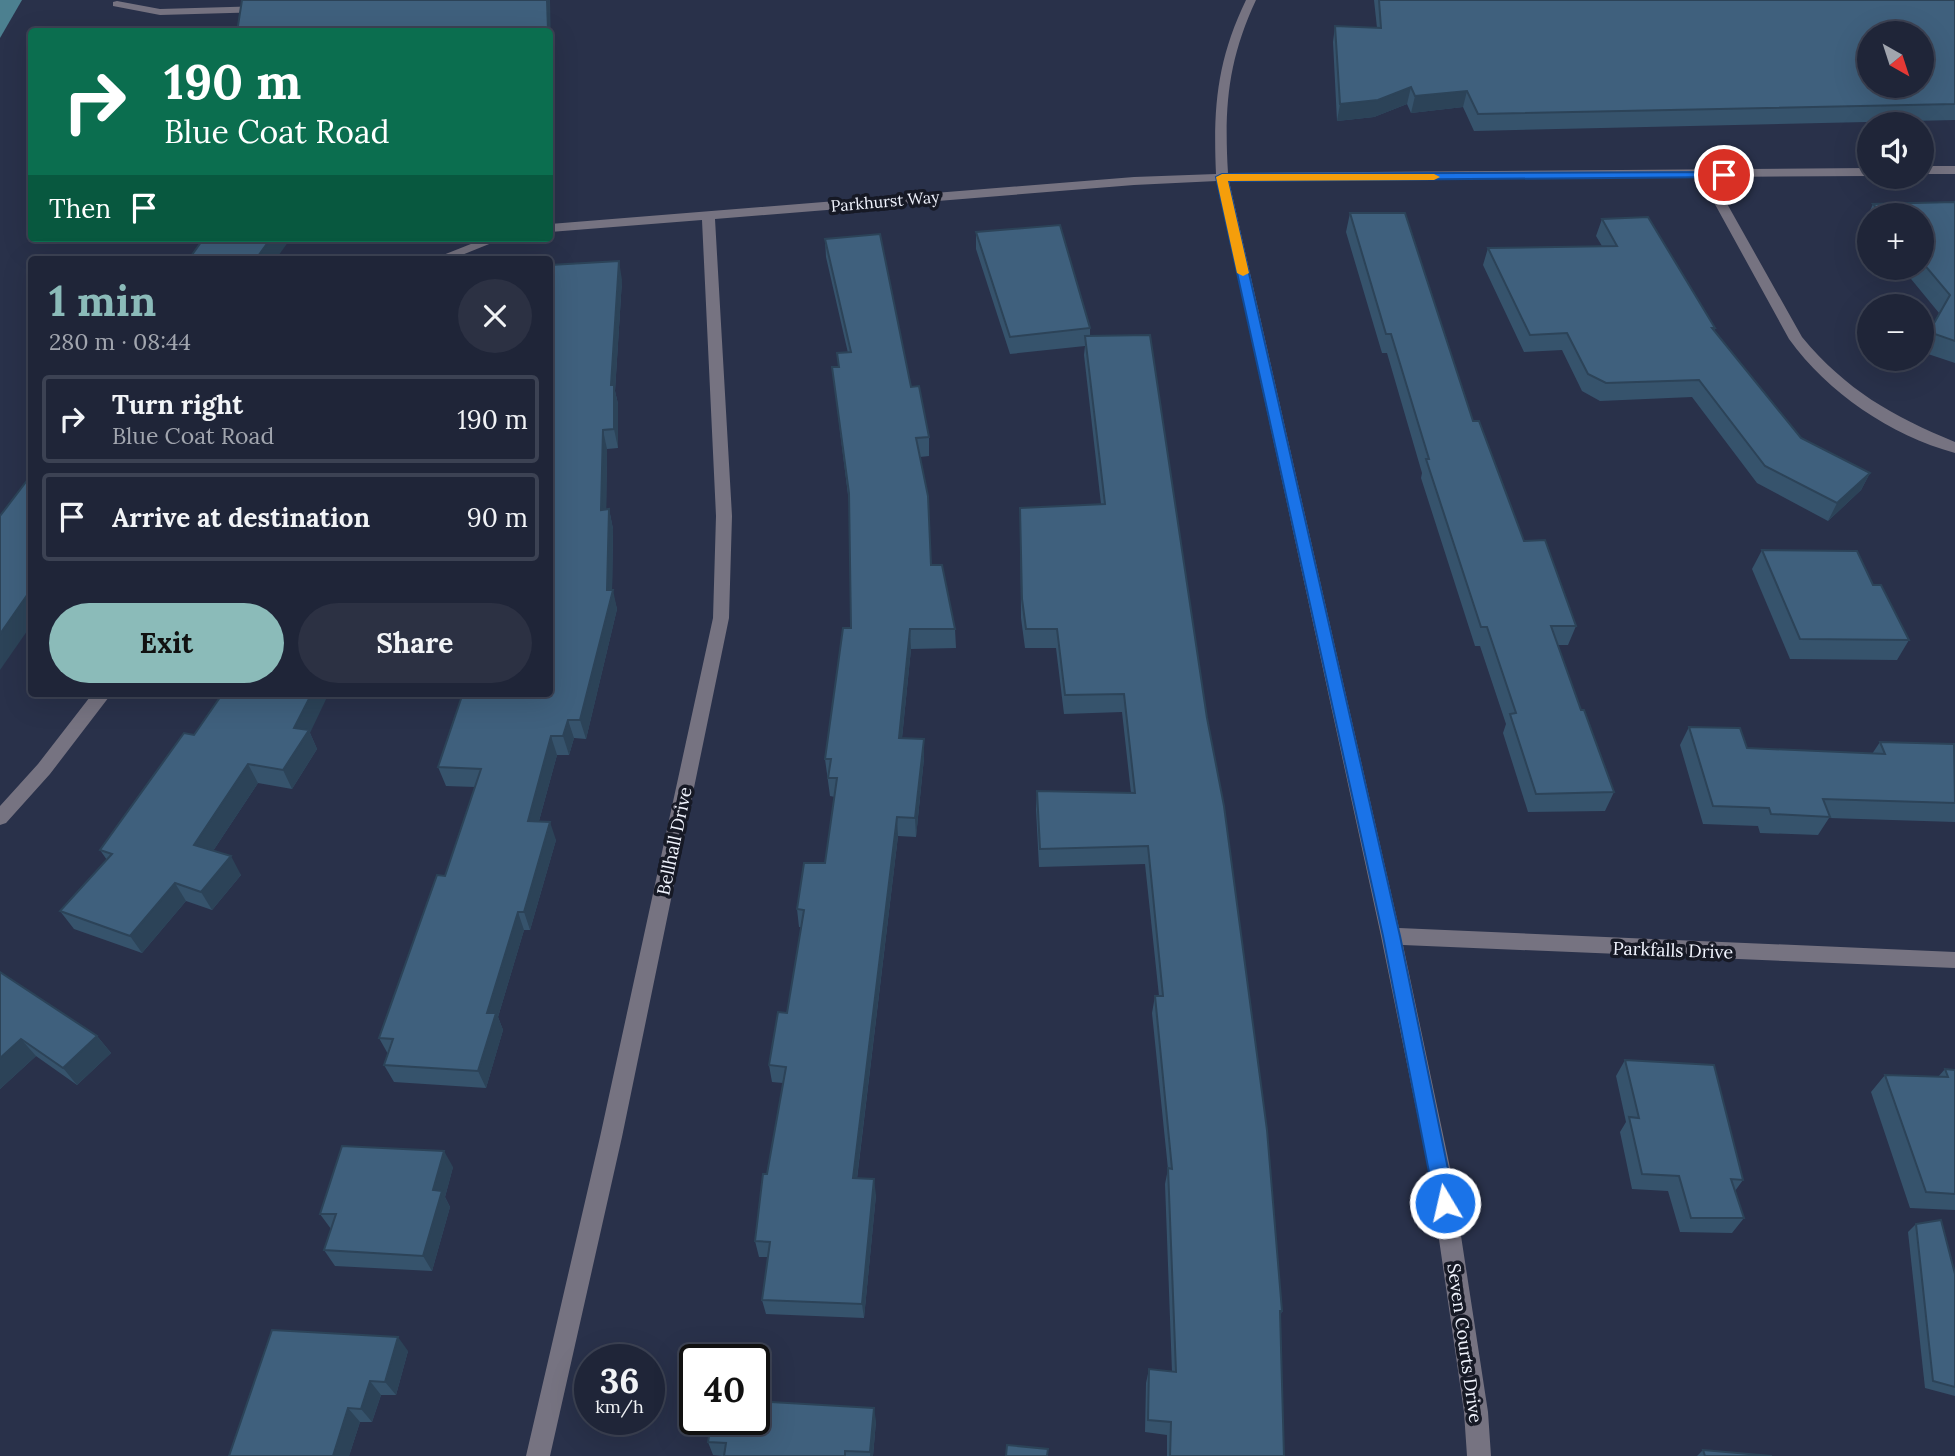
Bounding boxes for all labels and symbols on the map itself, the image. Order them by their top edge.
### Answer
north arrow [1857,21,1934,98]
pin [1694,145,1754,205]
street label: Parkhurst Way [830,186,941,216]
street label: Bellhall Drive [651,784,697,897]
street label: Parkfalls Drive [1612,936,1734,964]
position arrow [1408,1166,1482,1240]
street label: Seven Courts Drive [1442,1262,1488,1425]
speed limit sign: 40 [679,1344,770,1435]

